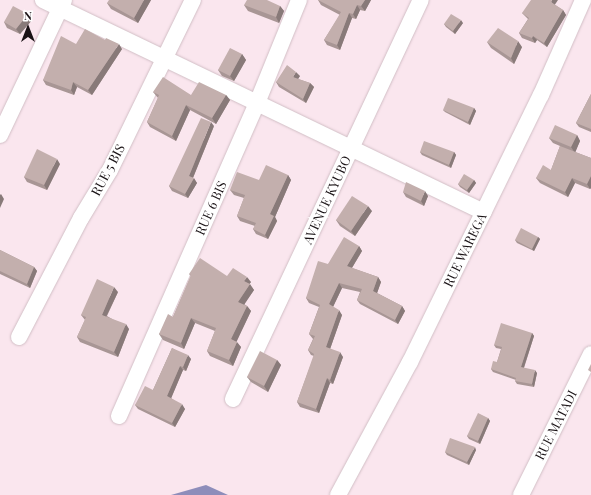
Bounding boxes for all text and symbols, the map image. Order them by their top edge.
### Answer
north arrow [8,8,48,48]
text: N [24,8,32,23]
street label: RUE 5 BIS [88,141,128,199]
street label: AVENUE KYUBO [300,153,354,247]
street label: RUE 6 BIS [192,178,230,238]
street label: RUE WAREGA [440,210,490,290]
street label: RUE MATADI [532,387,580,463]

